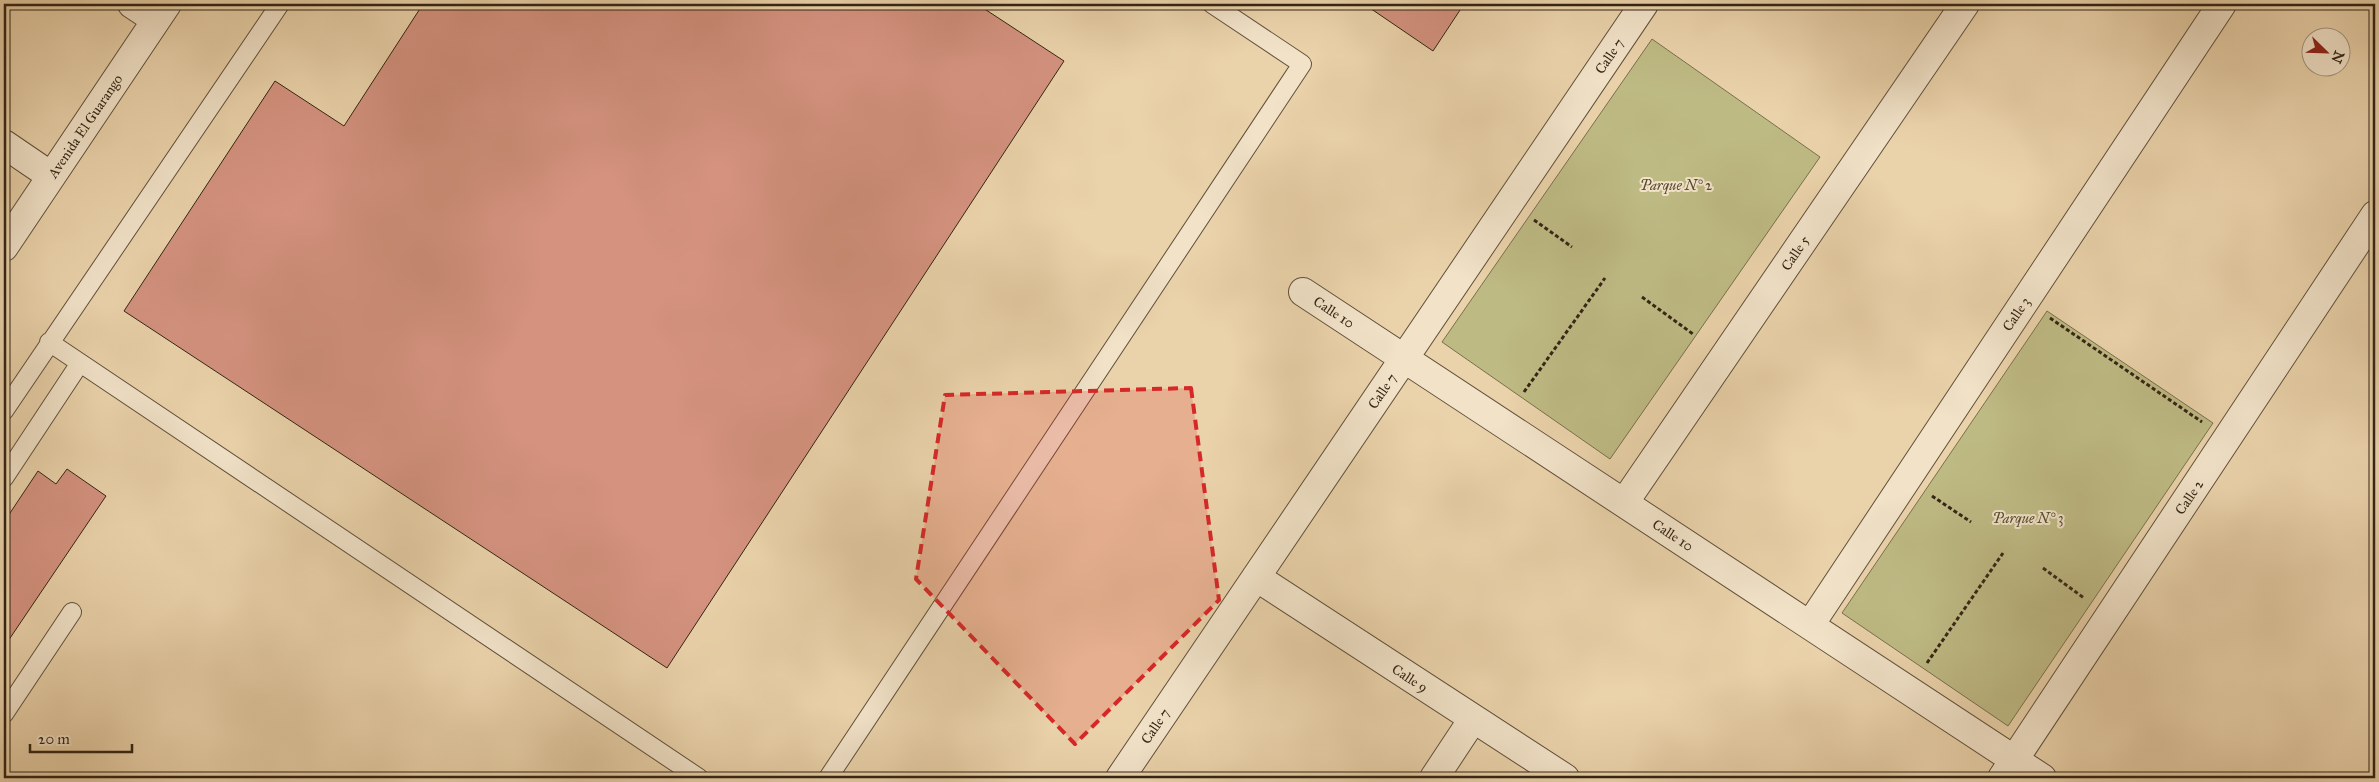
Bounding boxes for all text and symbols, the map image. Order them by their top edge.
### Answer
north arrow [2302,28,2352,78]
street label: Calle 7 [1591,35,1627,77]
text: N [2327,48,2348,66]
street label: Avenida El Guarango [44,71,126,182]
park label: Parque N° 2 [1640,177,1712,194]
street label: Calle 5 [1778,232,1813,274]
street label: Calle 10 [1310,293,1357,332]
street label: Calle 3 [1999,294,2034,335]
street label: Calle 7 [1364,370,1400,412]
street label: Calle 2 [2172,476,2207,518]
park label: Parque N° 3 [1993,510,2064,527]
street label: Calle 10 [1649,516,1696,555]
street label: Calle 9 [1389,661,1431,696]
street label: Calle 7 [1137,705,1173,747]
scale bar [30,722,132,754]
text: 20 m [38,730,70,748]

